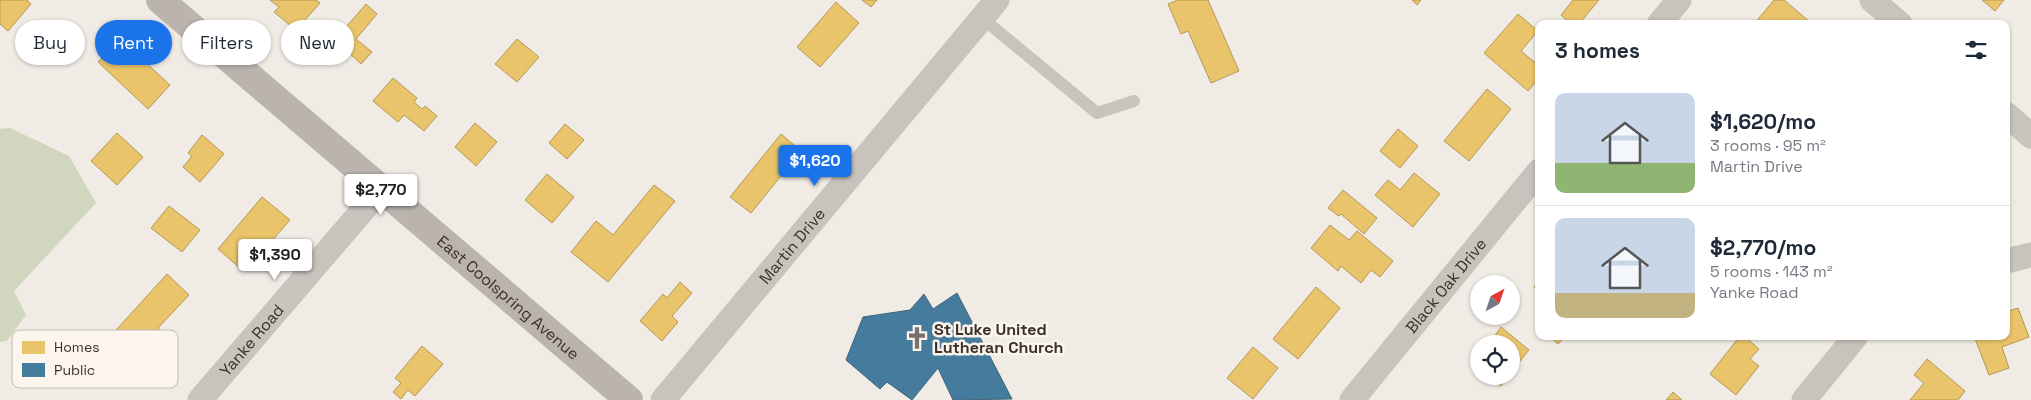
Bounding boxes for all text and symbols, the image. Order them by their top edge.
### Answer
chip: Buy [15,20,85,65]
chip: Rent [95,20,172,65]
chip: Filters [182,20,271,65]
chip: New [281,20,354,65]
icon: filters [1962,36,1990,64]
text: 3 homes [1555,37,1640,64]
text: $1,620/mo [1710,108,1816,135]
icon: home [1595,113,1655,173]
text: 3 rooms · 95 m² [1710,135,1826,156]
pin: $1,620 [774,144,856,187]
text: $1,620 [789,150,841,171]
text: Martin Drive [1710,156,1803,177]
pin: $2,770 [340,174,422,216]
text: $2,770 [355,179,407,200]
street label: Martin Drive [754,204,830,288]
street label: East Coolspring Avenue [432,231,584,364]
street label: Black Oak Drive [1401,234,1491,338]
text: $2,770/mo [1710,234,1816,261]
pin: $1,390 [234,238,316,281]
icon: home [1595,238,1655,298]
text: $1,390 [249,244,301,265]
text: 5 rooms · 143 m² [1710,261,1833,282]
north arrow [1470,275,1520,325]
map controls [1470,275,1520,385]
text: Yanke Road [1710,282,1799,303]
street label: Yanke Road [215,300,289,381]
place label: St Luke United Lutheran Church [934,319,1063,358]
church icon: St Luke United Lutheran Church [904,325,930,351]
legend [12,330,178,388]
button: locate [1470,335,1520,385]
text: Homes [54,338,100,356]
text: Public [54,361,95,379]

